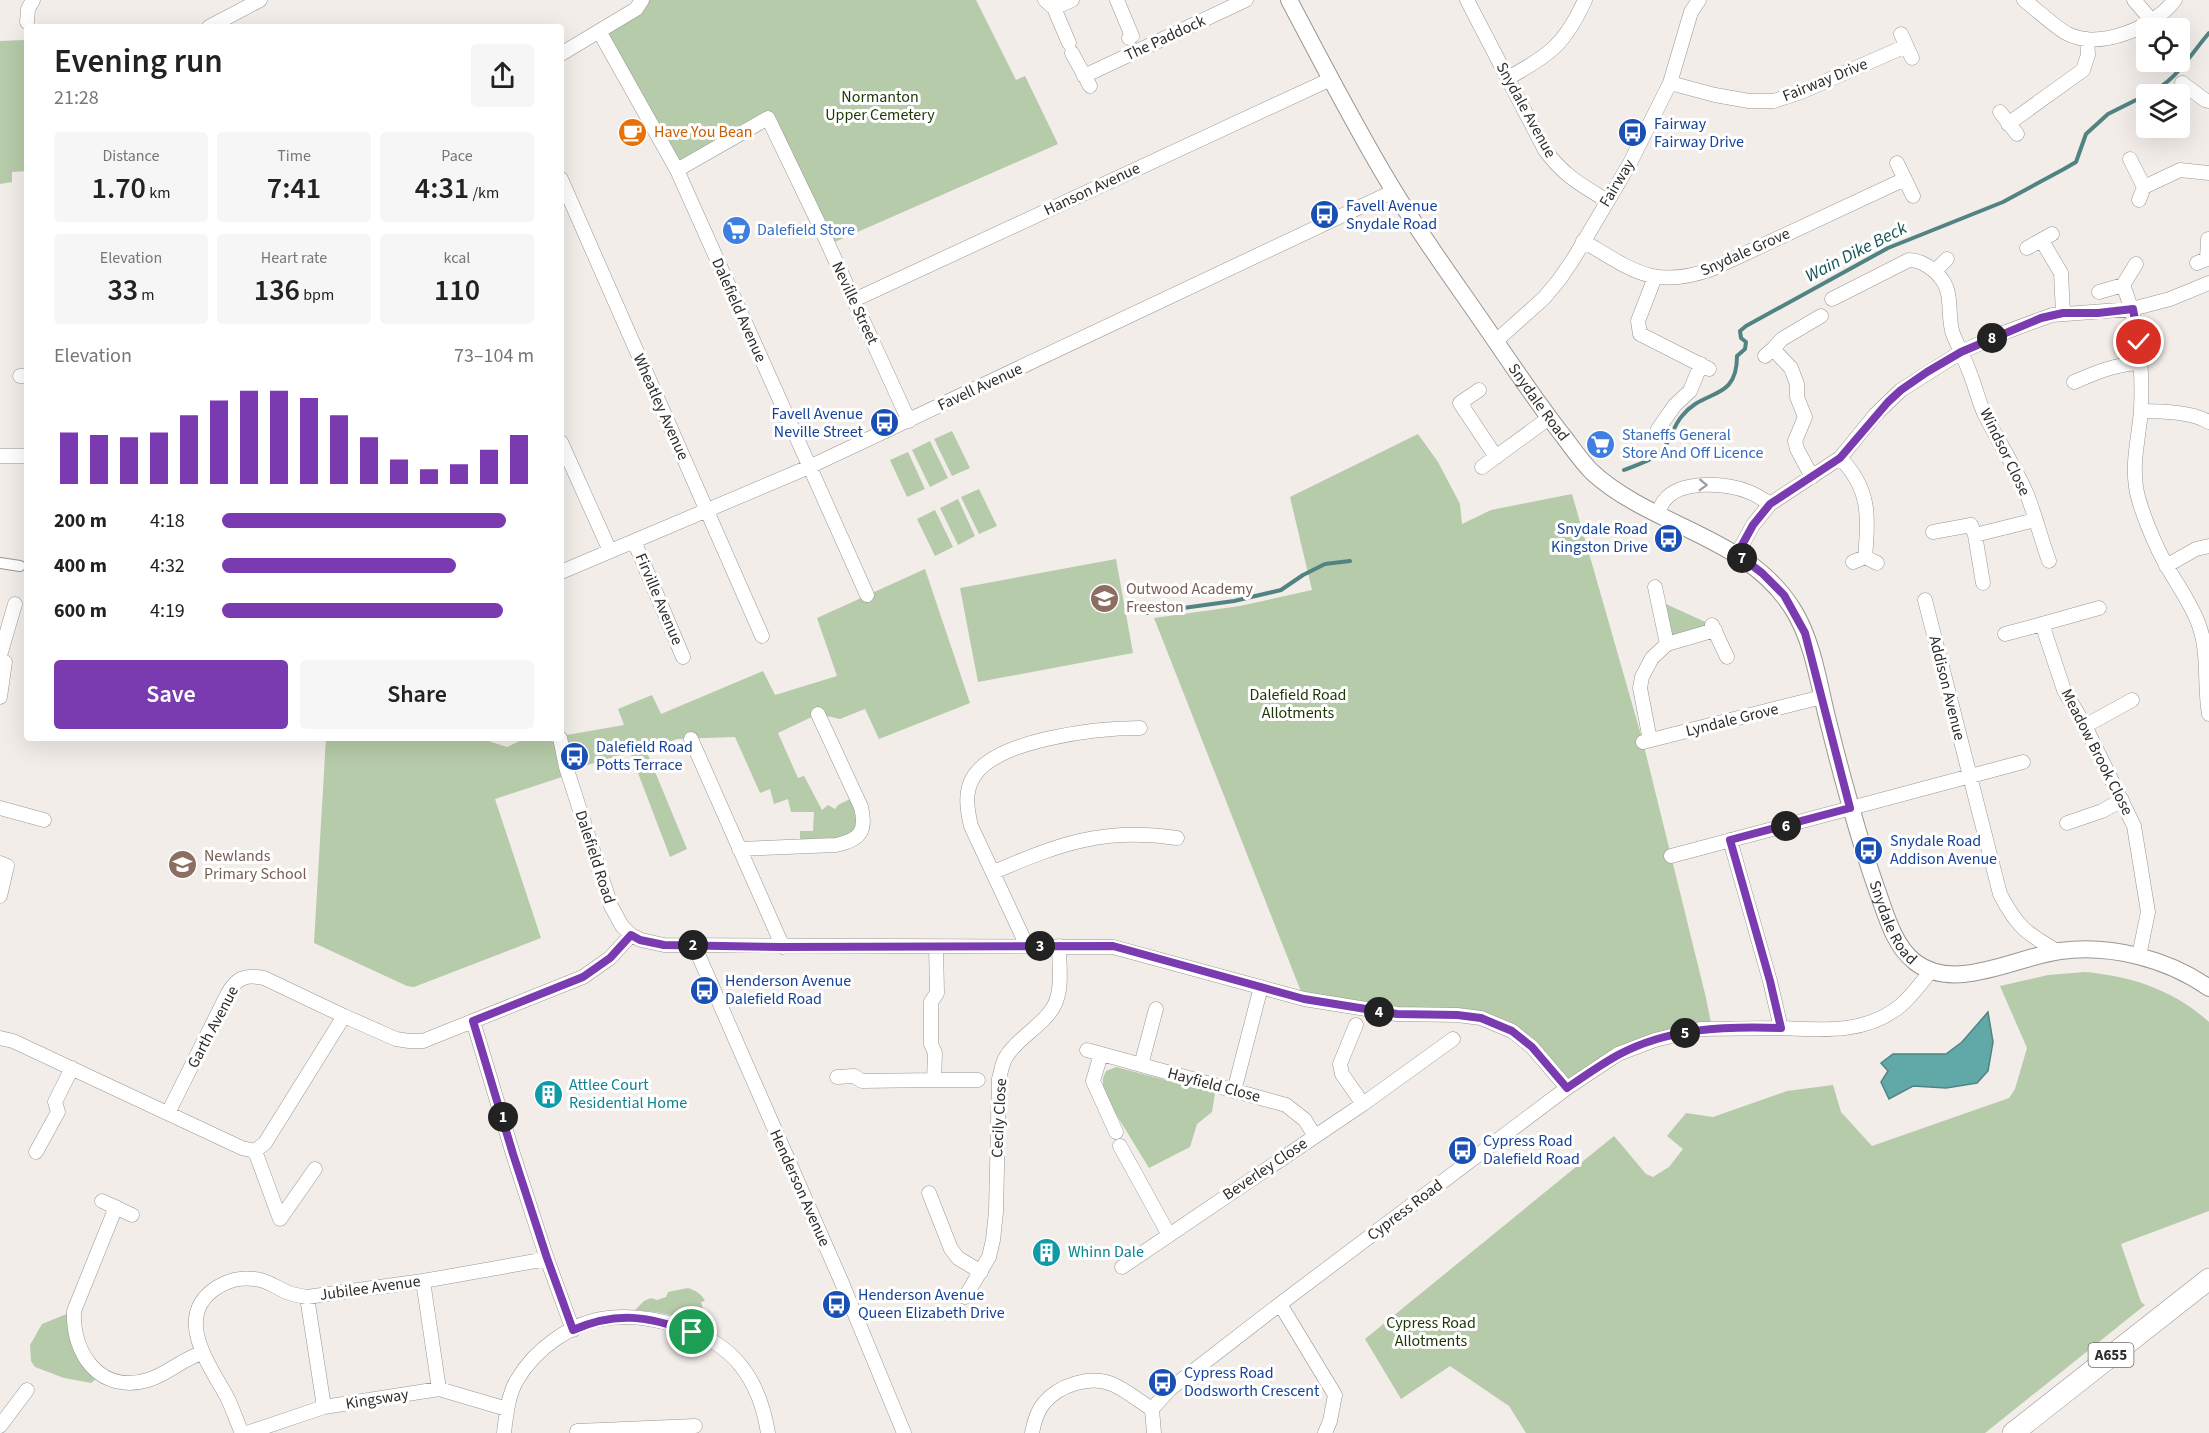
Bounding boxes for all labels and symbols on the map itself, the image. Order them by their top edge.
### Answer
street label: The Paddock [1121,10,1209,66]
street label: Fairway Drive [1779,53,1871,107]
street label: Snydale Avenue [1491,58,1561,162]
park label: Normanton Upper Cemetery [825,86,935,126]
place label: Fairway Fairway Drive [1654,113,1744,153]
cafe icon: Have You Bean [617,116,649,148]
bus stop icon: Fairway Fairway Drive [1617,117,1649,149]
place label: Have You Bean [654,121,753,143]
street label: Fairway [1594,155,1640,211]
street label: Hanson Avenue [1040,157,1144,221]
place label: Favell Avenue Snydale Road [1346,195,1438,235]
bus stop icon: Favell Avenue Snydale Road [1309,199,1341,231]
supermarket icon: Dalefield Store [720,214,752,246]
water label: Wain Dike Beck [1801,215,1912,288]
place label: Dalefield Store [757,219,855,241]
street label: Snydale Grove [1697,222,1793,282]
street label: Dalefield Avenue [706,254,772,366]
street label: Neville Street [826,258,884,349]
pin [2113,316,2164,367]
pin: 8 [1977,323,2007,353]
street label: Wheatley Avenue [628,350,694,464]
street label: Favell Avenue [934,358,1026,416]
street label: Snydale Road [1503,359,1574,446]
place label: Favell Avenue Neville Street [772,403,864,443]
street label: Windsor Close [1974,405,2036,499]
bus stop icon: Favell Avenue Neville Street [868,407,900,439]
place label: Staneffs General Store And Off Licence [1622,424,1763,464]
supermarket icon: Staneffs General Store And Off Licence [1585,428,1617,460]
one-way arrow [1699,479,1708,491]
place label: Snydale Road Kingston Drive [1551,518,1648,558]
bus stop icon: Snydale Road Kingston Drive [1653,522,1685,554]
pin: 7 [1727,543,1757,573]
street label: Firville Avenue [630,550,688,648]
place label: Outwood Academy Freeston [1126,578,1254,618]
school or university icon: Outwood Academy Freeston [1089,582,1121,614]
street label: Addison Avenue [1923,633,1971,743]
park label: Dalefield Road Allotments [1250,684,1346,724]
street label: Meadow Brook Close [2056,685,2138,819]
street label: Lyndale Grove [1683,698,1781,742]
place label: Dalefield Road Potts Terrace [596,736,693,776]
bus stop icon: Dalefield Road Potts Terrace [559,740,591,772]
street label: Dalefield Road [570,808,620,906]
pin: 6 [1771,811,1801,841]
place label: Snydale Road Addison Avenue [1890,830,1997,870]
bus stop icon: Snydale Road Addison Avenue [1853,834,1885,866]
place label: Newlands Primary School [204,845,306,885]
school or university icon: Newlands Primary School [167,849,199,881]
street label: Snydale Road [1864,878,1922,970]
pin: 2 [678,930,708,960]
pin: 3 [1025,931,1055,961]
place label: Henderson Avenue Dalefield Road [725,970,851,1010]
bus stop icon: Henderson Avenue Dalefield Road [688,974,720,1006]
street label: Garth Avenue [182,982,244,1072]
pin: 4 [1364,997,1394,1027]
pin: 5 [1670,1018,1700,1048]
street label: Hayfield Close [1165,1062,1263,1108]
place label: Attlee Court Residential Home [569,1074,687,1114]
building icon: Attlee Court Residential Home [532,1078,564,1110]
street label: Cecily Close [986,1078,1012,1158]
pin: 1 [488,1102,518,1132]
street label: Henderson Avenue [764,1126,836,1250]
place label: Cypress Road Dalefield Road [1483,1130,1580,1170]
street label: Beverley Close [1218,1133,1312,1205]
bus stop icon: Cypress Road Dalefield Road [1446,1134,1478,1166]
street label: Cypress Road [1363,1174,1447,1246]
building icon: Whinn Dale [1031,1236,1063,1268]
place label: Whinn Dale [1068,1241,1144,1263]
street label: Jubilee Avenue [318,1270,422,1306]
place label: Henderson Avenue Queen Elizabeth Drive [858,1284,1005,1324]
bus stop icon: Henderson Avenue Queen Elizabeth Drive [821,1288,853,1320]
pin [666,1306,717,1357]
park label: Cypress Road Allotments [1386,1312,1476,1352]
road number: A655 [2088,1343,2134,1367]
place label: Cypress Road Dodsworth Crescent [1184,1362,1320,1402]
bus stop icon: Cypress Road Dodsworth Crescent [1147,1366,1179,1398]
street label: Kingsway [344,1383,411,1415]

